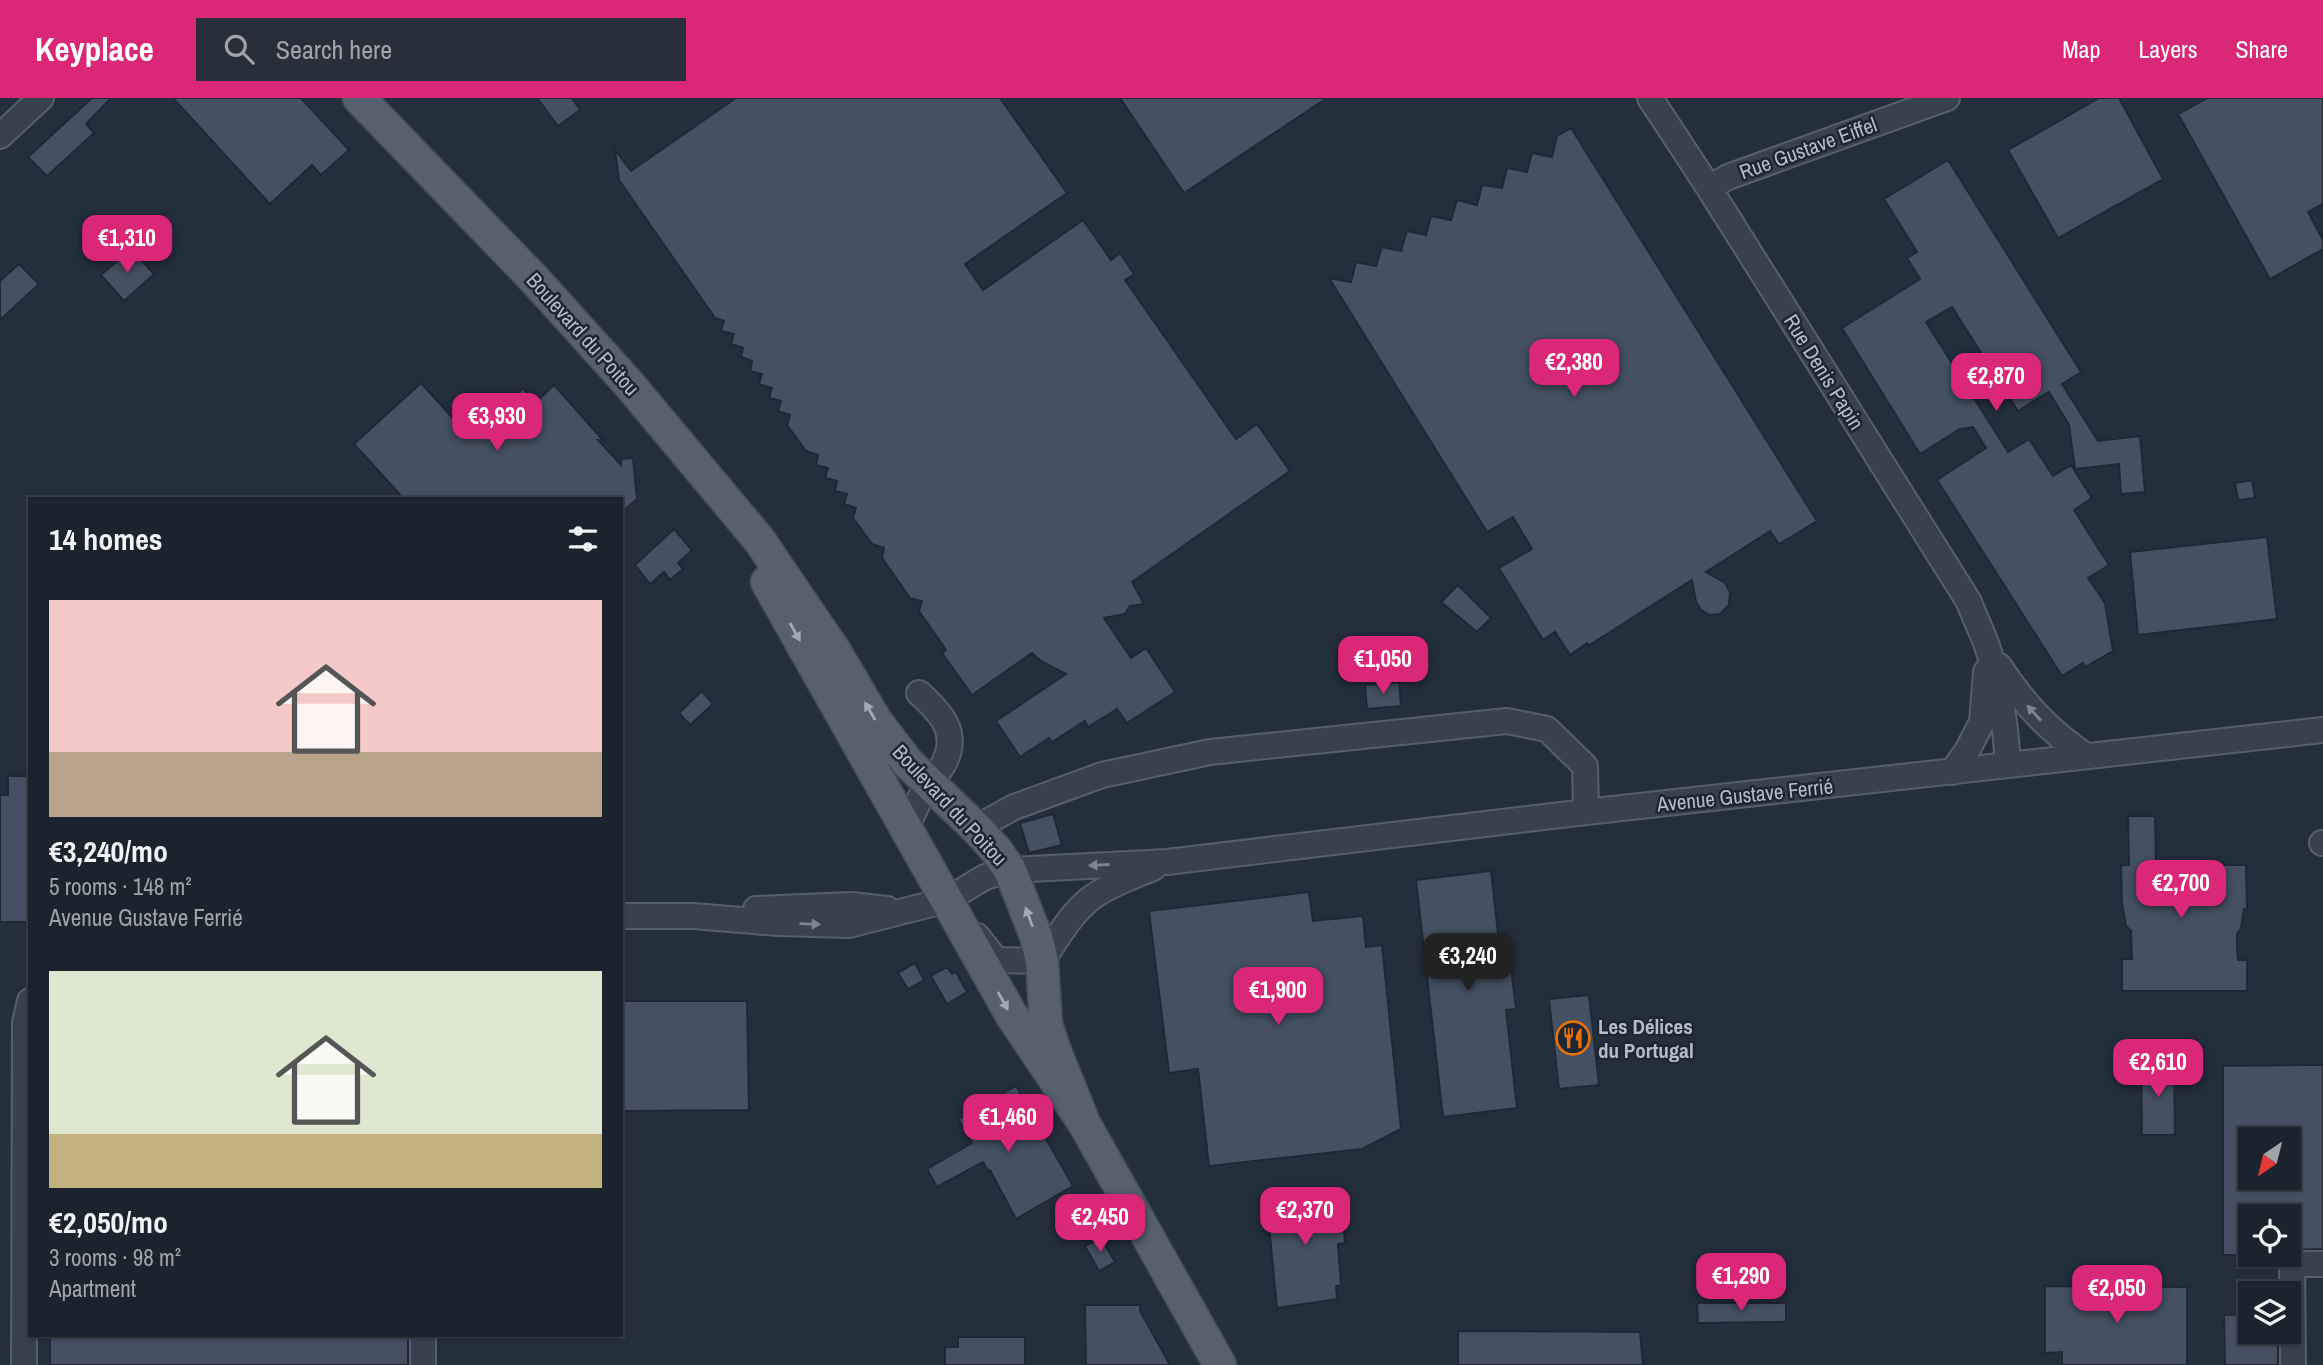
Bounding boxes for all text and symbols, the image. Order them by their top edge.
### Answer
search box [196,18,686,81]
text: Keyplace [35,27,154,71]
icon: search [220,30,258,68]
text: Search here [276,32,392,67]
text: Map [2062,33,2100,65]
text: Layers [2138,33,2197,65]
text: Share [2235,33,2288,65]
street label: Rue Gustave Eiffel [1735,110,1881,186]
pin: €1,310 [70,216,184,275]
text: €1,310 [98,222,156,253]
street label: Boulevard du Poitou [520,266,646,402]
street label: Rue Denis Papin [1777,309,1871,435]
pin: €2,380 [1517,340,1631,399]
text: €2,380 [1545,346,1603,377]
pin: €2,870 [1939,354,2053,413]
text: €2,870 [1967,360,2025,391]
pin: €3,930 [440,394,554,453]
text: €3,930 [468,400,526,431]
text: 14 homes [49,519,163,559]
icon: filters [564,520,602,558]
one-way arrow [789,622,801,642]
pin: €1,050 [1326,636,1440,696]
text: €1,050 [1354,643,1412,674]
icon: home [263,646,389,772]
one-way arrow [864,702,876,721]
one-way arrow [2026,704,2042,722]
street label: Boulevard du Poitou [886,738,1014,872]
street label: Avenue Gustave Ferrié [1655,771,1834,819]
text: €3,240/mo [49,831,168,871]
one-way arrow [1087,860,1109,871]
pin: €2,700 [2124,860,2238,920]
text: €2,700 [2152,867,2210,898]
text: 5 rooms · 148 m² [49,871,192,902]
text: Avenue Gustave Ferrié [49,902,243,933]
one-way arrow [1023,907,1034,928]
one-way arrow [800,919,822,930]
pin: €3,240 [1411,934,1525,993]
text: €3,240 [1439,940,1497,971]
pin: €1,900 [1221,968,1335,1027]
text: €1,900 [1249,974,1307,1005]
one-way arrow [997,991,1009,1011]
place label: Les Délices du Portugal [1598,1012,1694,1065]
icon: home [263,1017,389,1143]
restaurant icon: Les Délices du Portugal [1554,1019,1592,1057]
pin: €2,610 [2101,1040,2215,1099]
text: €2,610 [2129,1046,2187,1077]
pin: €1,460 [951,1094,1065,1154]
text: €1,460 [979,1101,1037,1132]
north arrow [2238,1127,2301,1190]
map controls [2238,1127,2301,1344]
pin: €2,370 [1248,1188,1362,1247]
pin: €2,450 [1043,1194,1157,1254]
text: €2,370 [1276,1194,1334,1225]
text: €2,450 [1071,1201,1129,1232]
text: €2,050/mo [49,1202,168,1242]
button: locate [2238,1204,2301,1267]
text: 3 rooms · 98 m² [49,1242,181,1273]
pin: €1,290 [1684,1254,1798,1313]
text: €1,290 [1712,1260,1770,1291]
pin: €2,050 [2060,1266,2174,1325]
text: €2,050 [2088,1272,2146,1303]
text: Apartment [49,1273,136,1304]
button: layers [2238,1281,2301,1344]

